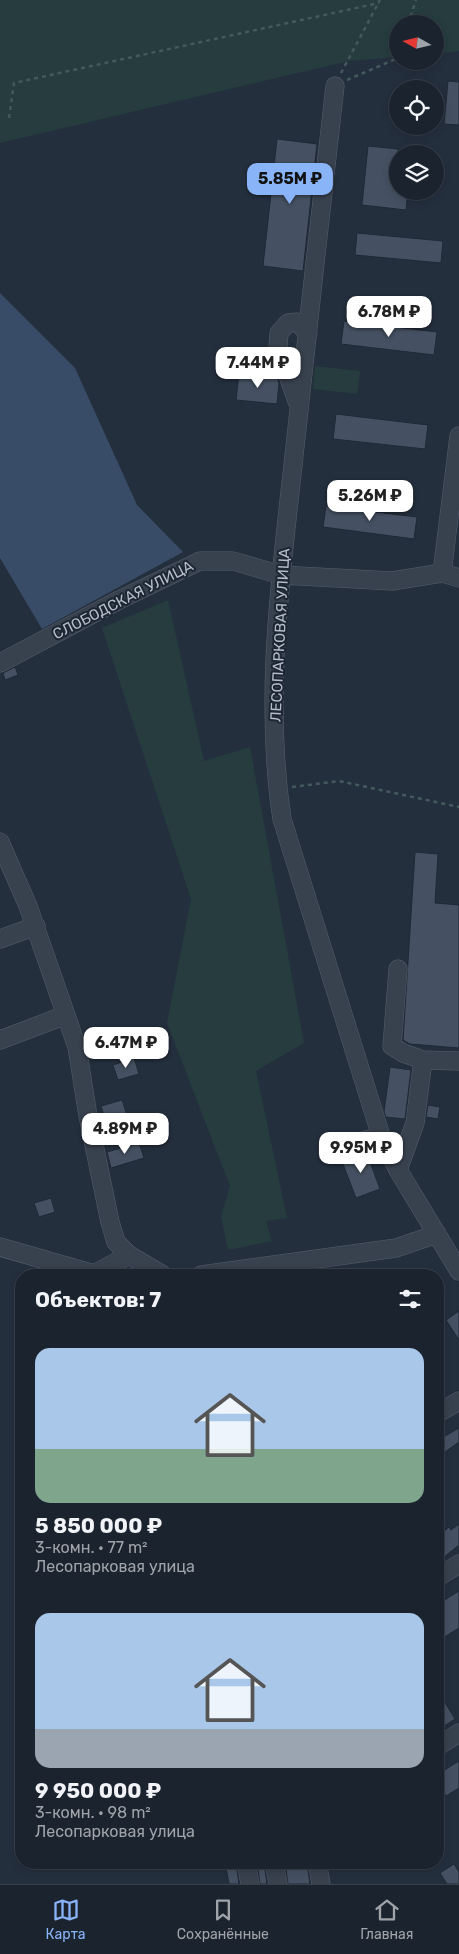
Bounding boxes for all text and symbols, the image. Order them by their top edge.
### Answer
north arrow [389,15,444,70]
map controls [389,15,444,200]
button: locate [389,80,444,135]
button: layers [389,145,444,200]
pin: 5.85M ₽ [244,162,336,205]
text: 5.85M ₽ [258,169,322,188]
pin: 6.78M ₽ [343,296,435,338]
text: 6.78M ₽ [358,302,420,321]
pin: 7.44M ₽ [212,346,304,389]
text: 7.44M ₽ [227,353,289,372]
pin: 5.26M ₽ [324,480,416,522]
text: 5.26M ₽ [338,486,402,505]
street label: ЛЕСОПАРКОВАЯ УЛИЦА [266,548,294,722]
street label: СЛОБОДСКАЯ УЛИЦА [50,557,196,643]
pin: 6.47M ₽ [80,1026,172,1069]
text: 6.47M ₽ [95,1033,157,1052]
pin: 4.89M ₽ [79,1112,171,1155]
text: 4.89M ₽ [93,1119,157,1138]
pin: 9.95M ₽ [315,1132,407,1174]
text: 9.95M ₽ [330,1138,392,1157]
icon: filters [396,1285,424,1313]
text: Объектов: 7 [35,1287,161,1312]
icon: home [185,1380,275,1470]
text: 5 850 000 ₽ [35,1513,162,1538]
text: 3-комн. · 77 m² [35,1538,148,1557]
text: Лесопарковая улица [35,1557,195,1576]
icon: home [185,1645,275,1735]
text: 9 950 000 ₽ [35,1778,161,1803]
text: 3-комн. · 98 m² [35,1803,151,1822]
text: Лесопарковая улица [35,1822,195,1841]
tab: Карта [46,1896,86,1943]
tab: Сохранённые [177,1896,269,1943]
tab: Главная [360,1896,413,1943]

